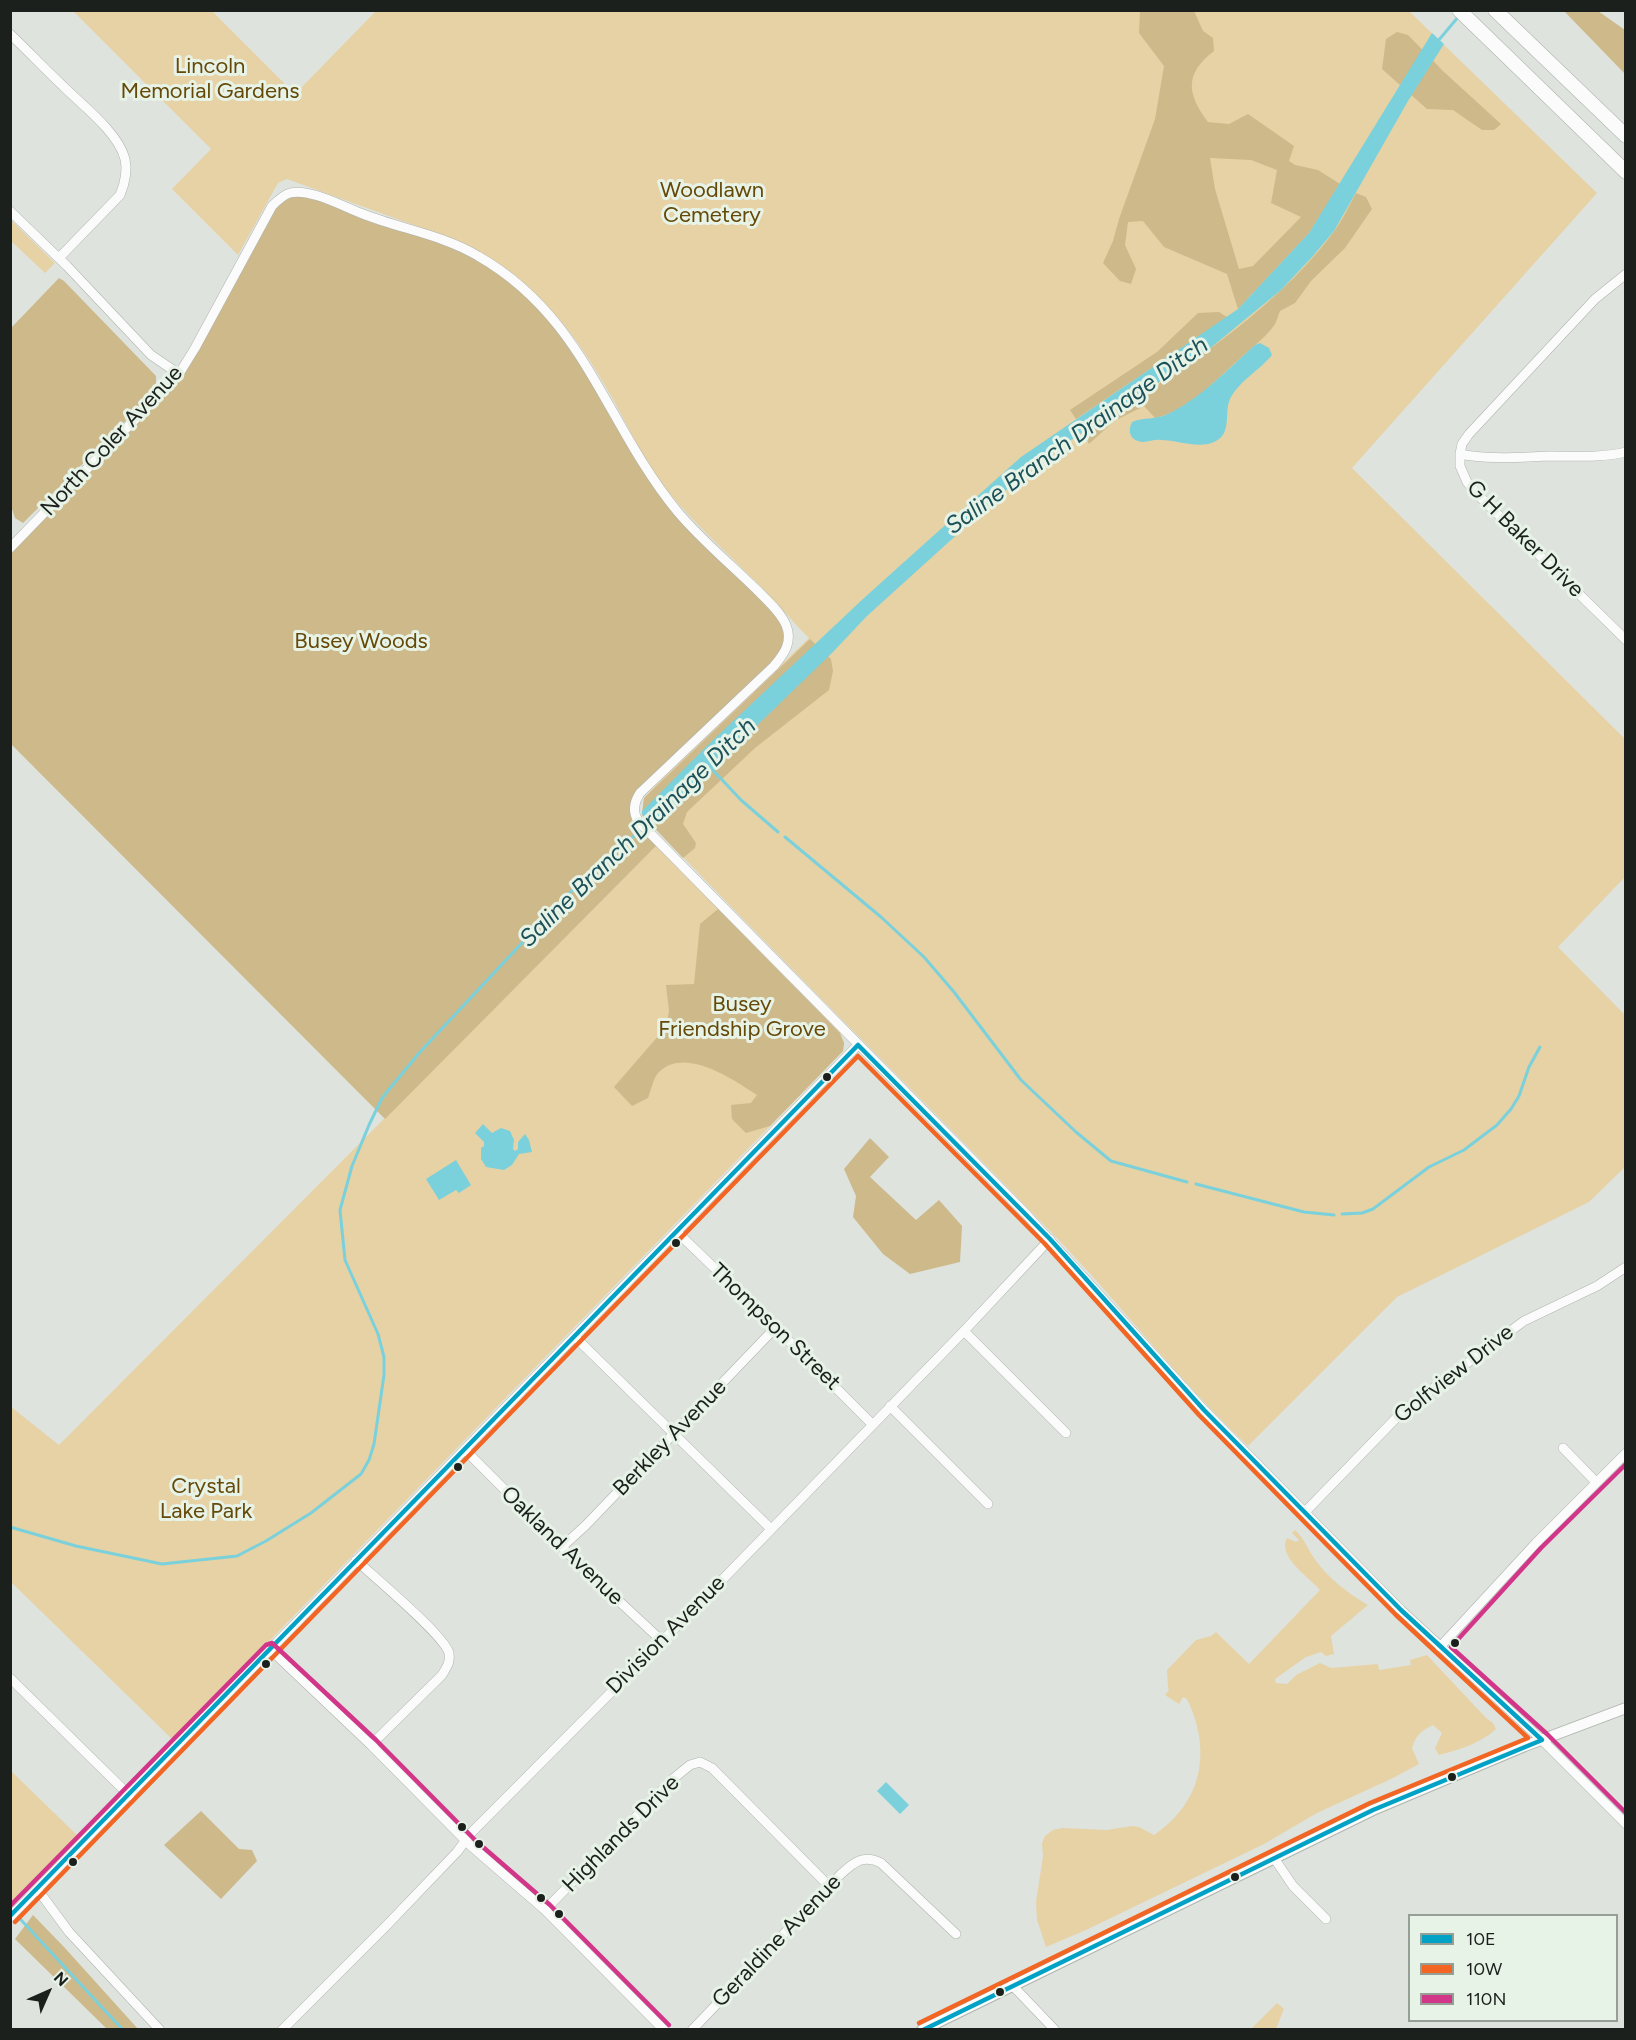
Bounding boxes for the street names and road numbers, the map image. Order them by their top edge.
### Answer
street label: North Coler Avenue [36,360,188,522]
street label: G H Baker Drive [1461,475,1589,603]
street label: Thompson Street [704,1258,846,1396]
street label: Golfview Drive [1389,1319,1519,1429]
street label: Berkley Avenue [608,1374,732,1502]
street label: Oakland Avenue [495,1481,629,1611]
street label: Division Avenue [601,1570,731,1700]
street label: Highlands Drive [557,1770,685,1898]
street label: Geraldine Avenue [707,1869,847,2013]

